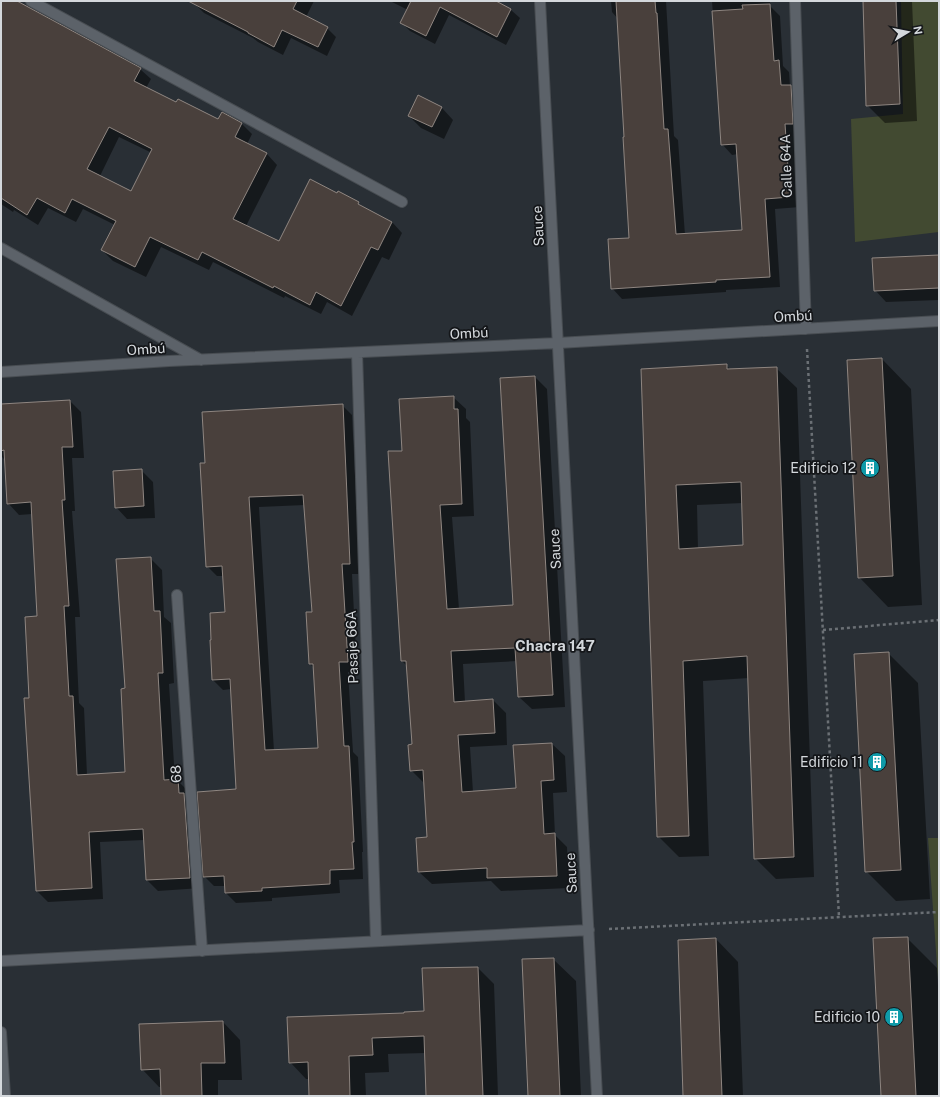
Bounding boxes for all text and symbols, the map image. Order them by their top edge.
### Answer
north arrow [888,12,928,52]
text: N [911,25,925,36]
street label: Calle 64A [777,134,795,198]
street label: Sauce [529,205,547,247]
street label: Ombú [773,307,813,325]
street label: Ombú [449,324,489,342]
street label: Ombú [126,340,166,358]
building icon: Edificio 12 [859,457,881,479]
place label: Edificio 12 [790,460,856,476]
street label: Sauce [546,528,564,570]
street label: Pasaje 66A [343,610,361,684]
district label: Chacra 147 [515,637,595,654]
building icon: Edificio 11 [866,751,888,773]
place label: Edificio 11 [800,754,863,770]
street label: 68 [167,765,185,783]
street label: Sauce [562,852,580,894]
building icon: Edificio 10 [883,1006,905,1028]
place label: Edificio 10 [814,1009,880,1025]

